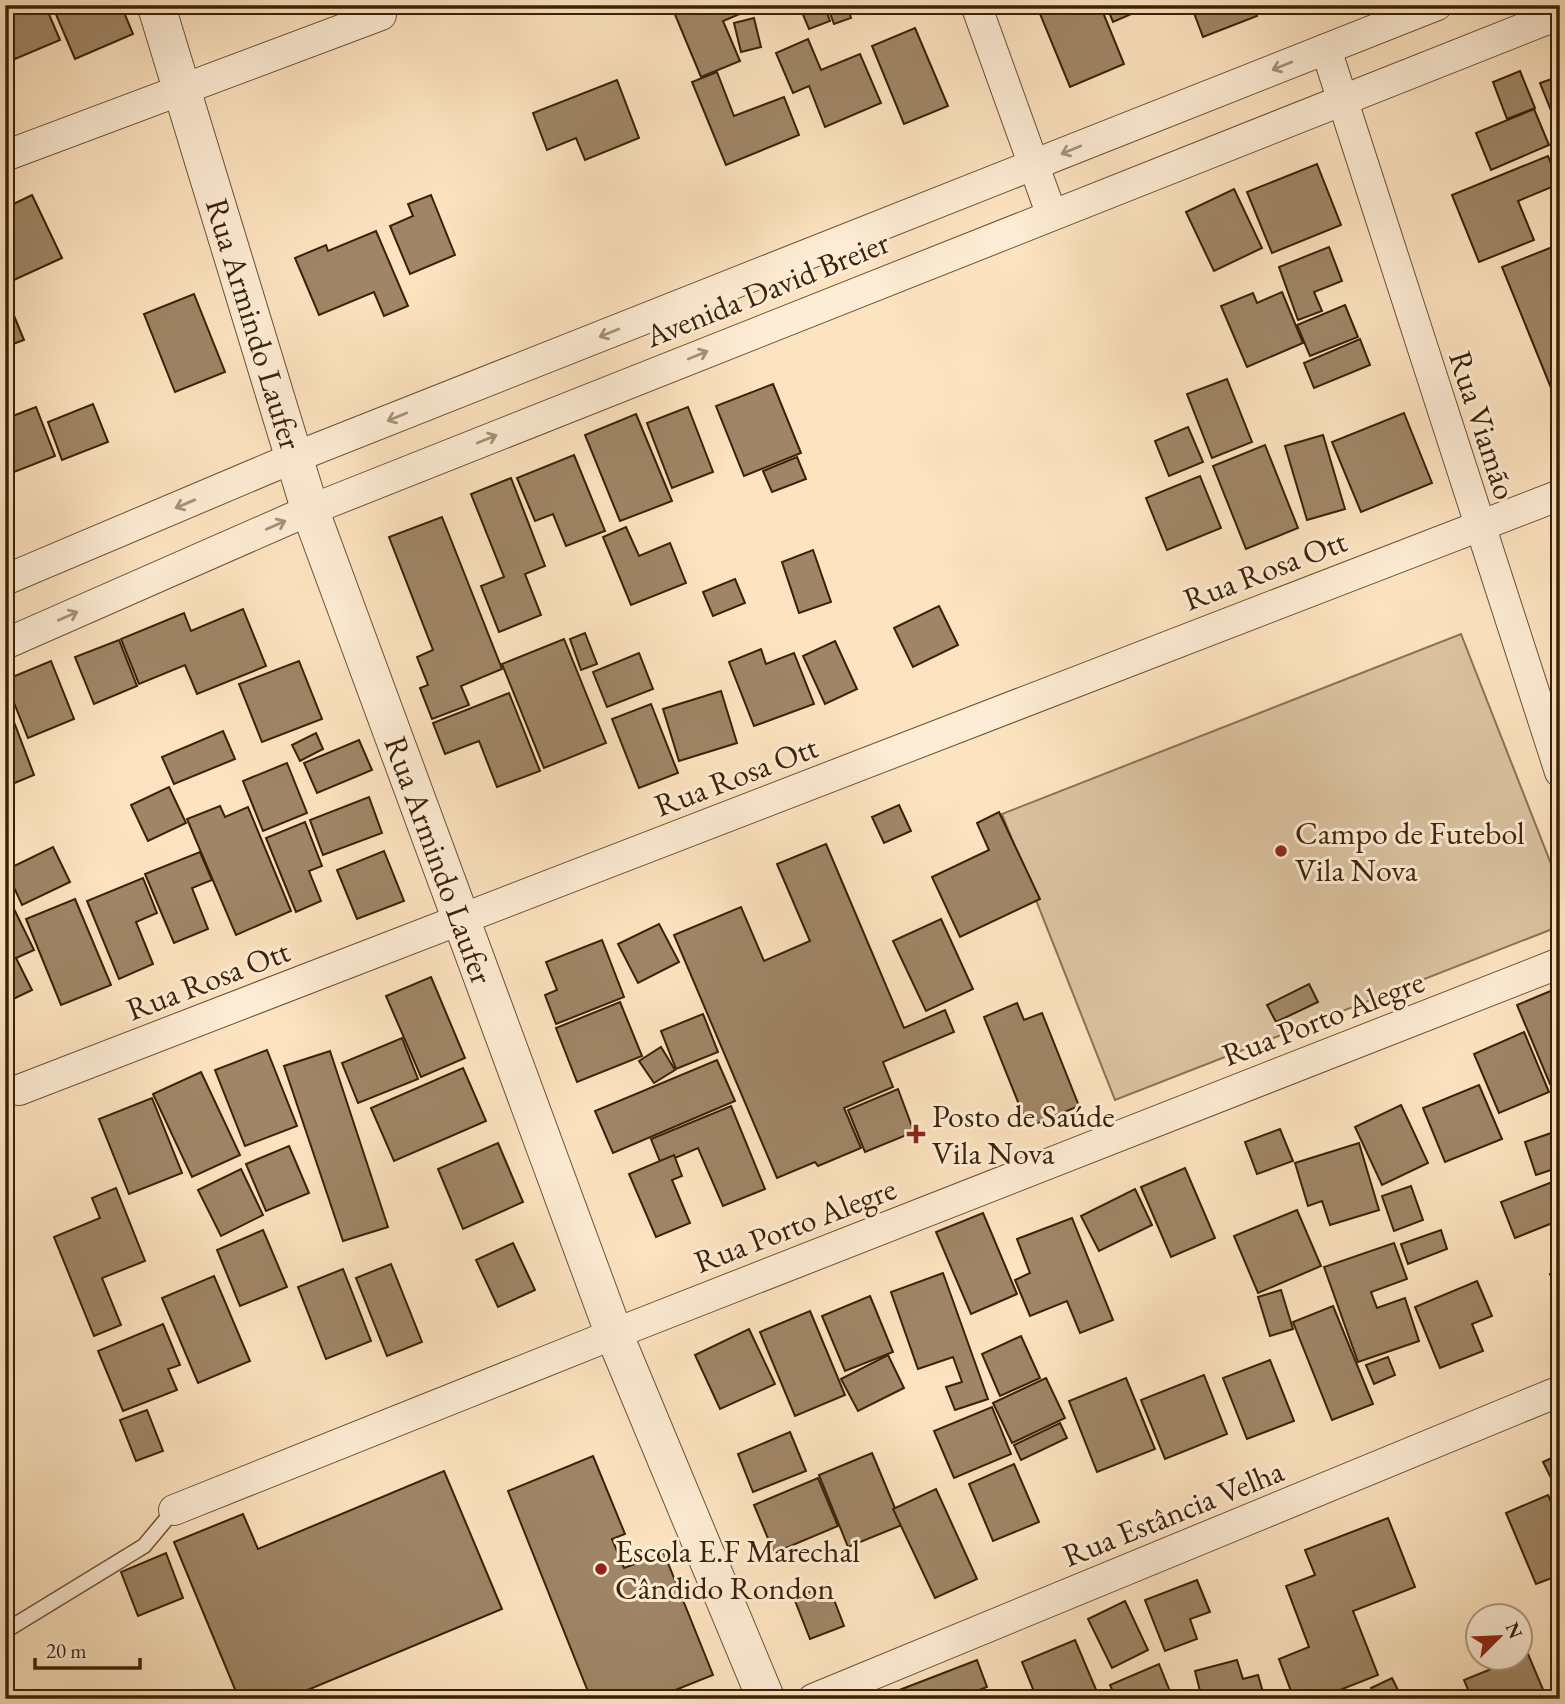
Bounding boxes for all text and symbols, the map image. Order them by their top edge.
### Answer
one-way arrow [1272,60,1294,73]
one-way arrow [1061,144,1082,157]
street label: Rua Armindo Laufer [196,193,312,455]
street label: Avenida David Breier [638,221,895,357]
one-way arrow [599,327,620,340]
street label: Rua Viamão [1439,345,1527,505]
one-way arrow [686,347,708,360]
one-way arrow [387,411,409,424]
one-way arrow [475,431,497,444]
one-way arrow [175,498,196,511]
one-way arrow [265,517,286,530]
street label: Rua Rosa Ott [1177,520,1353,620]
one-way arrow [56,609,78,622]
street label: Rua Rosa Ott [648,726,824,826]
street label: Rua Armindo Laufer [375,730,503,990]
place label: Campo de Futebol Vila Nova [1295,812,1525,891]
marker: Campo de Futebol Vila Nova [1273,843,1289,859]
street label: Rua Rosa Ott [120,930,296,1030]
street label: Rua Porto Alegre [1216,960,1430,1076]
place label: Posto de Saúde Vila Nova [932,1095,1115,1174]
marker: Posto de Saúde Vila Nova [906,1124,926,1144]
street label: Rua Porto Alegre [688,1167,902,1283]
street label: Rua Estância Velha [1056,1449,1290,1576]
place label: Escola E.F Marechal Cândido Rondon [615,1530,860,1609]
marker: Escola E.F Marechal Cândido Rondon [593,1561,609,1577]
north arrow [1464,1602,1534,1672]
text: N [1500,1618,1529,1643]
scale bar [35,1627,140,1671]
text: 20 m [46,1637,87,1664]

